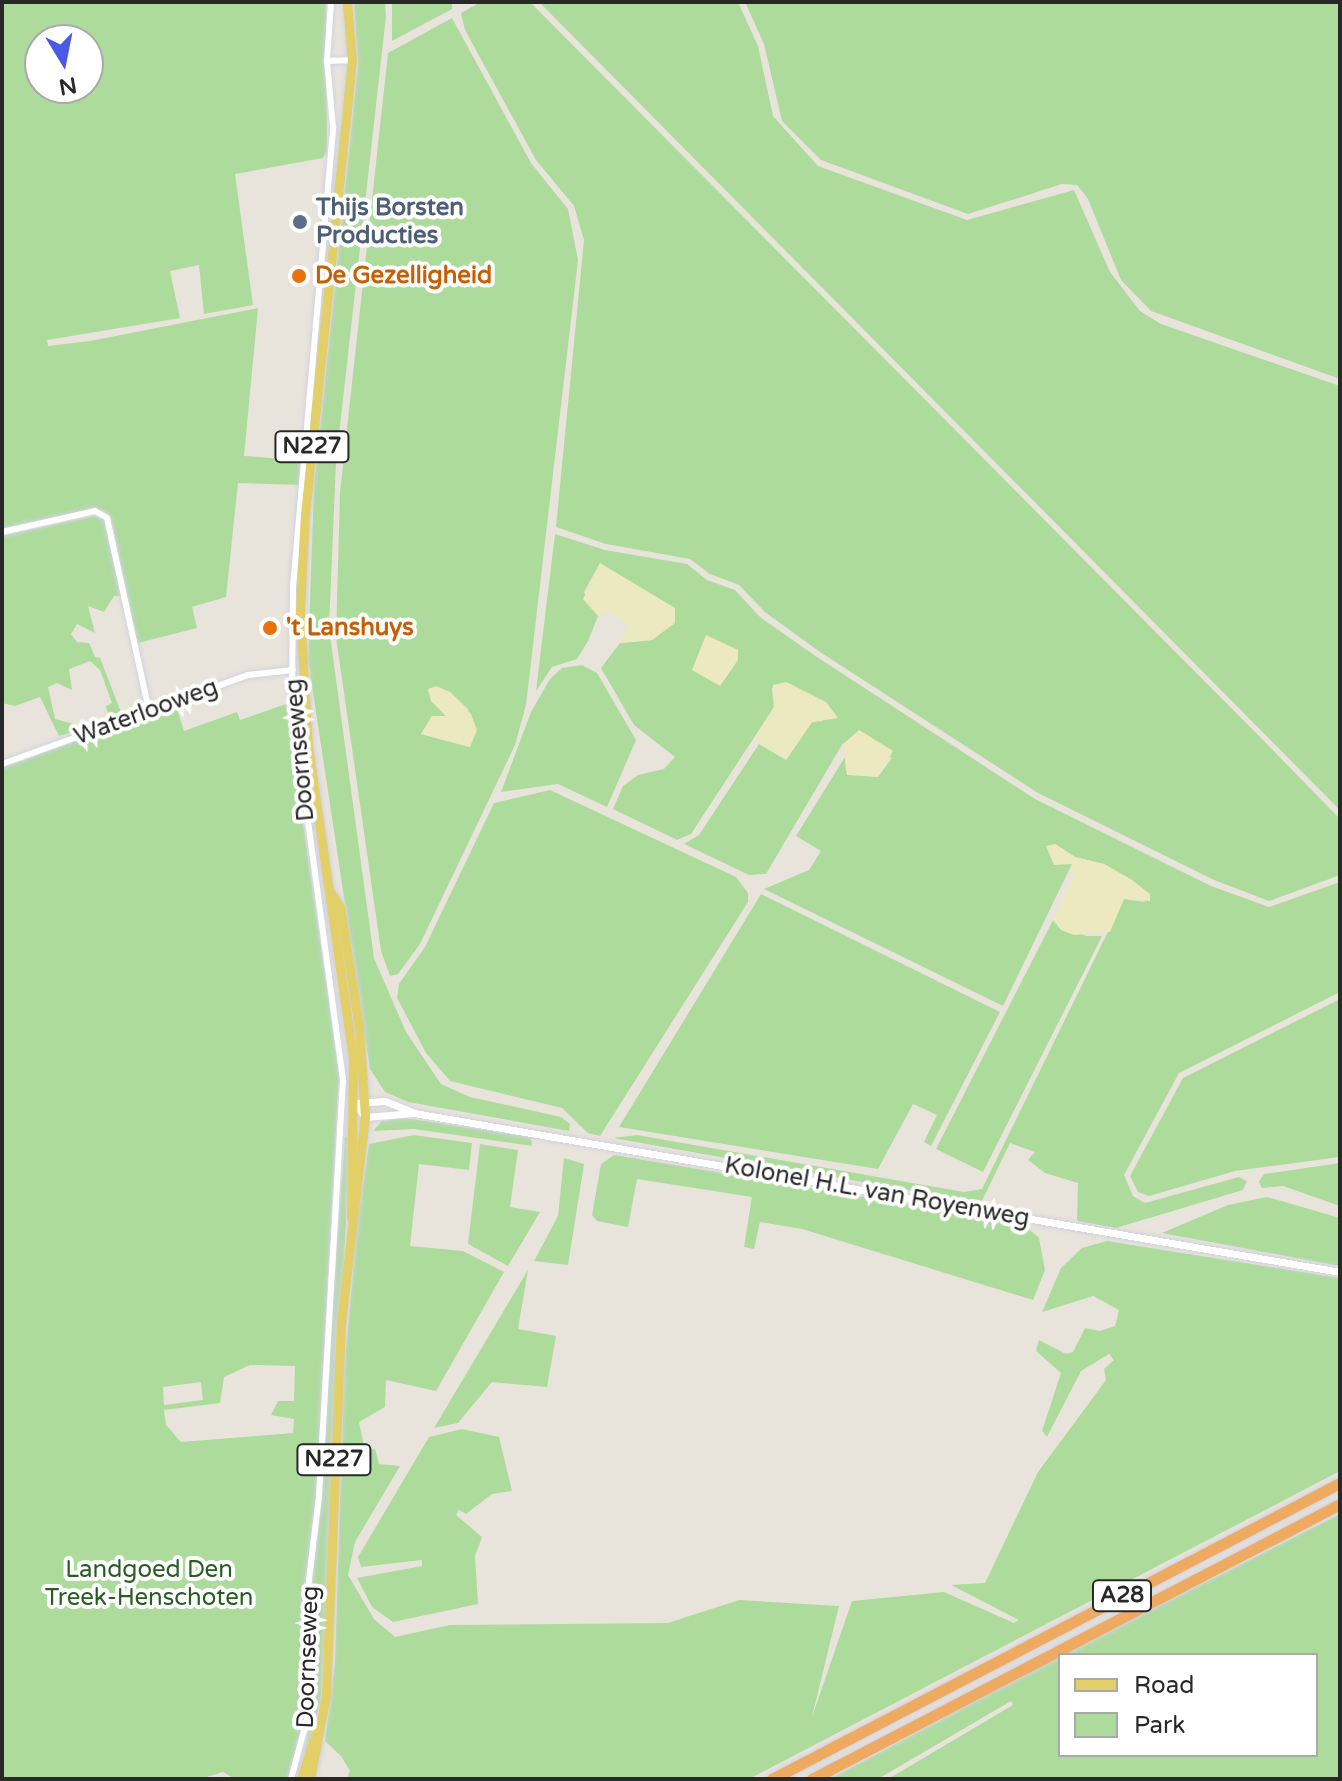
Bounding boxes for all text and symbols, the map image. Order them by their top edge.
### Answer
north arrow [24,24,104,104]
text: N [57,71,79,100]
place label: Thijs Borsten Producties [316,194,464,250]
marker: Thijs Borsten Producties [291,213,309,231]
place label: De Gezelligheid [315,262,492,290]
marker: De Gezelligheid [290,267,308,285]
road number: N227 [274,429,350,465]
place label: 't Lanshuys [286,614,414,642]
marker: 't Lanshuys [261,619,279,637]
street label: Waterlooweg [70,673,222,751]
street label: Doornseweg [279,677,321,823]
street label: Kolonel H.L. van Royenweg [722,1151,1032,1233]
road number: N227 [296,1442,372,1478]
park label: Landgoed Den Treek-Henschoten [45,1556,253,1612]
road number: A28 [1090,1578,1154,1614]
street label: Doornseweg [291,1585,325,1729]
legend [1058,1653,1318,1757]
text: Road [1134,1671,1194,1700]
text: Park [1134,1711,1185,1740]

